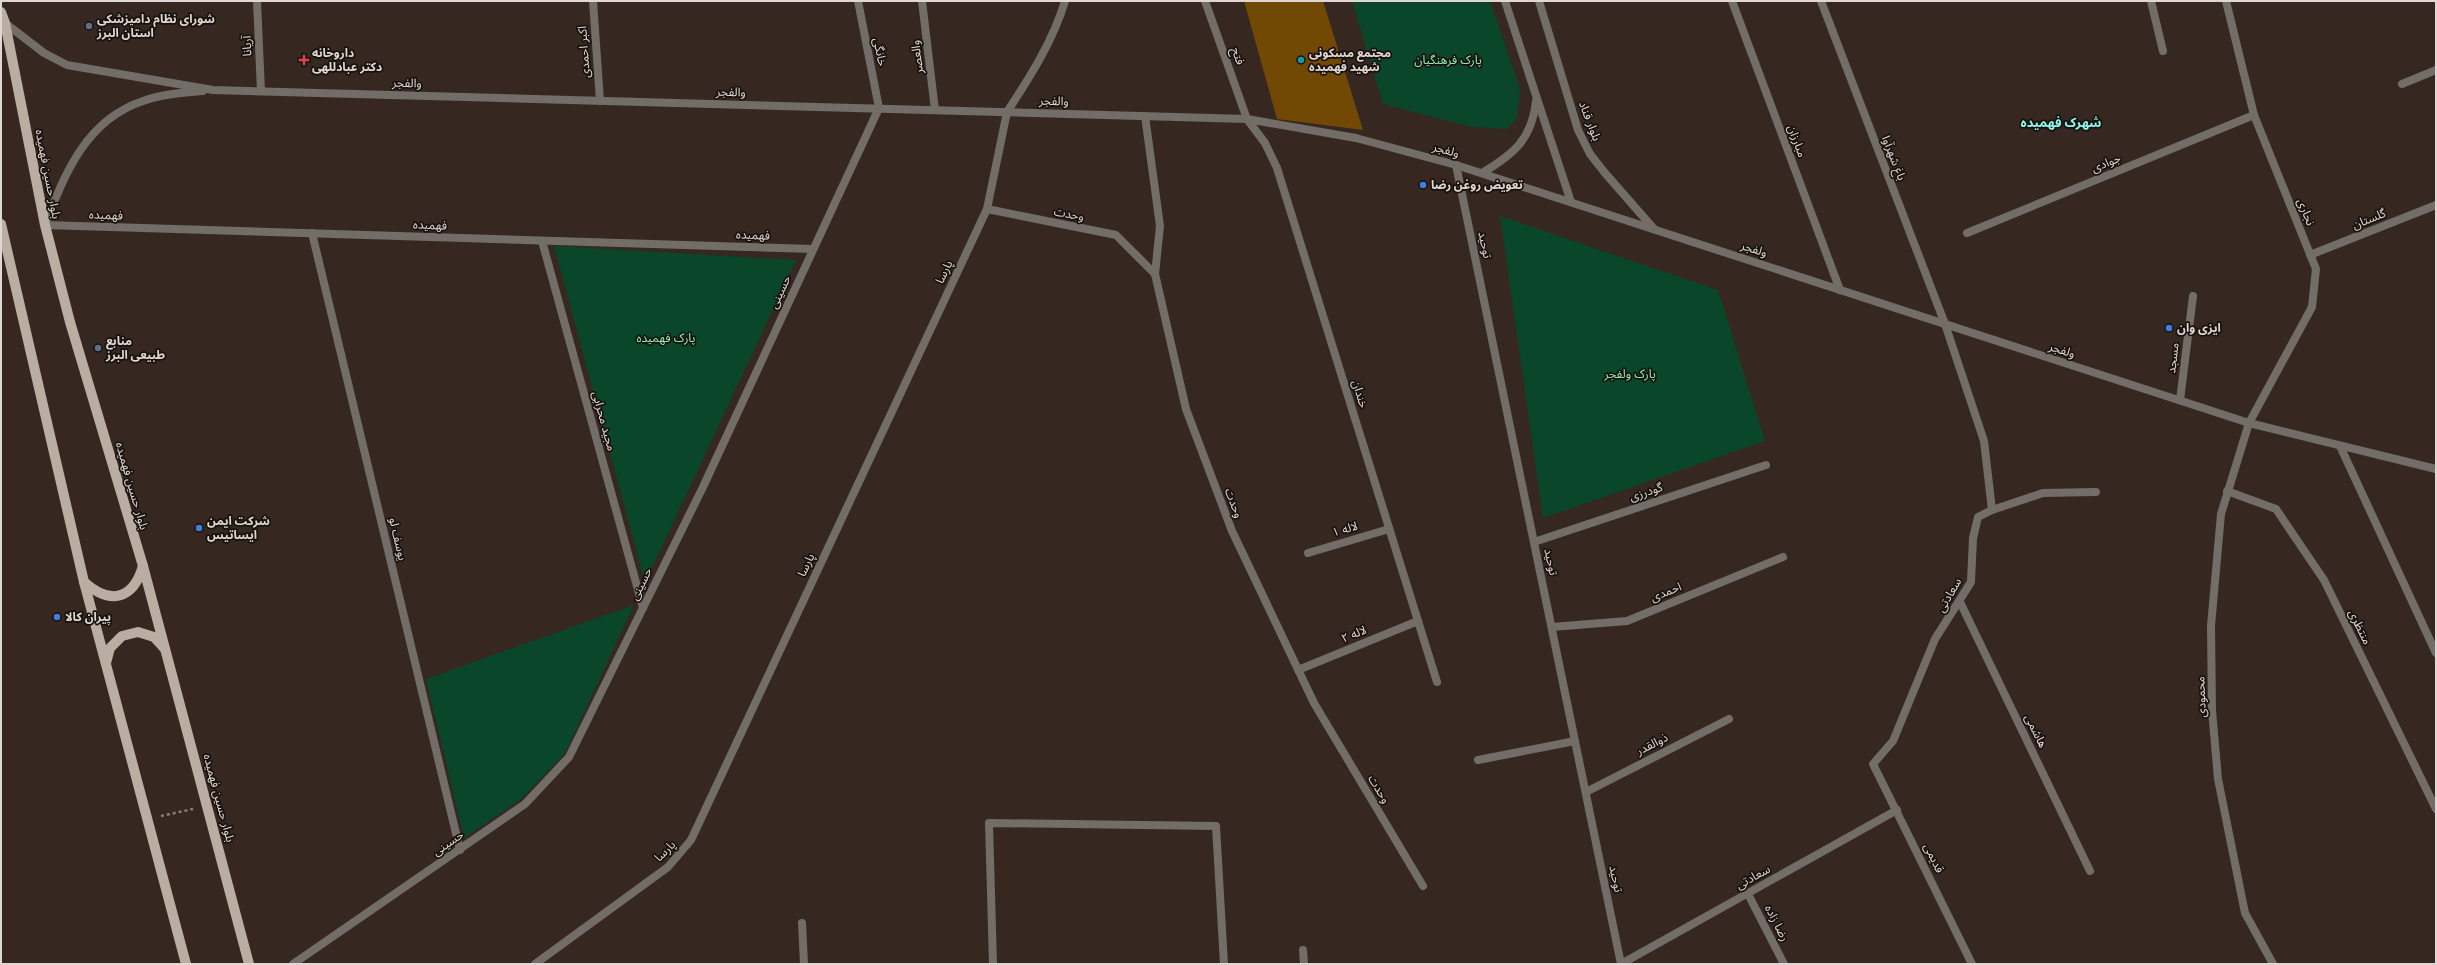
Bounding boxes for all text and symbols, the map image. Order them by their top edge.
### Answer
place label: شورای نظام دامپزشکی استان البرز [96,11,215,41]
marker: شورای نظام دامپزشکی استان البرز [84,21,94,31]
street label: اکبر احمدی [574,25,594,79]
street label: آریانا [239,35,255,57]
street label: خانگی [869,36,891,68]
street label: والعصر [907,39,927,76]
place label: داروخانه دکتر عبادللهی [312,45,382,75]
street label: فتح [1227,45,1249,67]
place label: مجتمع مسکونی شهید فهمیده [1309,45,1391,75]
park label: پارک فرهنگیان [1414,52,1482,68]
marker: داروخانه دکتر عبادللهی [299,55,309,65]
marker: مجتمع مسکونی شهید فهمیده [1296,55,1306,65]
street label: والفجر [391,74,422,92]
street label: والفجر [715,83,746,101]
street label: والفجر [1038,92,1069,110]
street label: بلوار قناد [1575,99,1605,143]
district label: شهرک فهمیده [2021,114,2101,131]
street label: مبارزان [1784,123,1810,159]
street label: بلوار حسین فهمیده [31,128,65,220]
street label: باغ شهرآوا [1877,133,1910,183]
street label: ولفجر [1430,138,1461,161]
street label: جوادی [2089,150,2123,176]
place label: تعویض روغن رضا [1431,177,1523,193]
marker: تعویض روغن رضا [1418,180,1428,190]
street label: نجاری [2293,196,2319,228]
street label: وحدت [1052,203,1086,225]
street label: گلستان [2350,205,2389,233]
street label: فهمیده [89,206,123,224]
street label: فهمیده [413,216,447,234]
street label: فهمیده [736,226,770,244]
street label: توحید [1474,230,1496,260]
street label: ولفجر [1738,237,1769,261]
street label: پارسا [932,258,956,286]
street label: حسینی [765,273,795,311]
place label: ایزی وان [2177,320,2221,336]
marker: ایزی وان [2164,323,2174,333]
park label: پارک فهمیده [637,330,695,346]
place label: منابع طبیعی البرز [105,333,165,363]
street label: ولفجر [2046,338,2077,362]
street label: مسجد [2163,342,2183,374]
marker: منابع طبیعی البرز [93,343,103,353]
park label: پارک ولفجر [1603,366,1656,382]
street label: خندان [1348,378,1372,410]
street label: مجید محرابی [588,389,620,453]
street label: بلوار حسین فهمیده [112,440,152,532]
street label: گودرزی [1627,479,1666,505]
street label: وحدت [1221,486,1247,520]
place label: شرکت ایمن ایساتیس [207,513,270,543]
street label: یوسف لو [385,516,411,562]
street label: لاله ۱ [1330,518,1360,540]
marker: شرکت ایمن ایساتیس [194,523,204,533]
street label: توحید [1540,547,1562,577]
street label: پارسا [794,551,818,579]
street label: حسینی [626,565,656,603]
street label: سعادتی [1933,575,1965,615]
street label: احمدی [1648,578,1684,605]
street label: منتظری [2345,607,2375,647]
place label: پیران کالا [65,609,111,626]
marker: پیران کالا [52,612,62,622]
street label: لاله ۲ [1339,622,1369,646]
street label: محمودی [2192,676,2210,718]
street label: هاشمی [2021,712,2051,751]
street label: ذوالقدر [1632,729,1671,759]
street label: بلوار حسین فهمیده [200,752,238,844]
street label: وحدت [1364,772,1394,806]
street label: حسینی [429,826,467,860]
street label: پارسا [651,837,679,865]
street label: قدیمی [1920,841,1948,875]
street label: سعادتی [1733,861,1773,893]
street label: توحید [1605,864,1627,894]
street label: رضا زاده [1761,902,1793,944]

